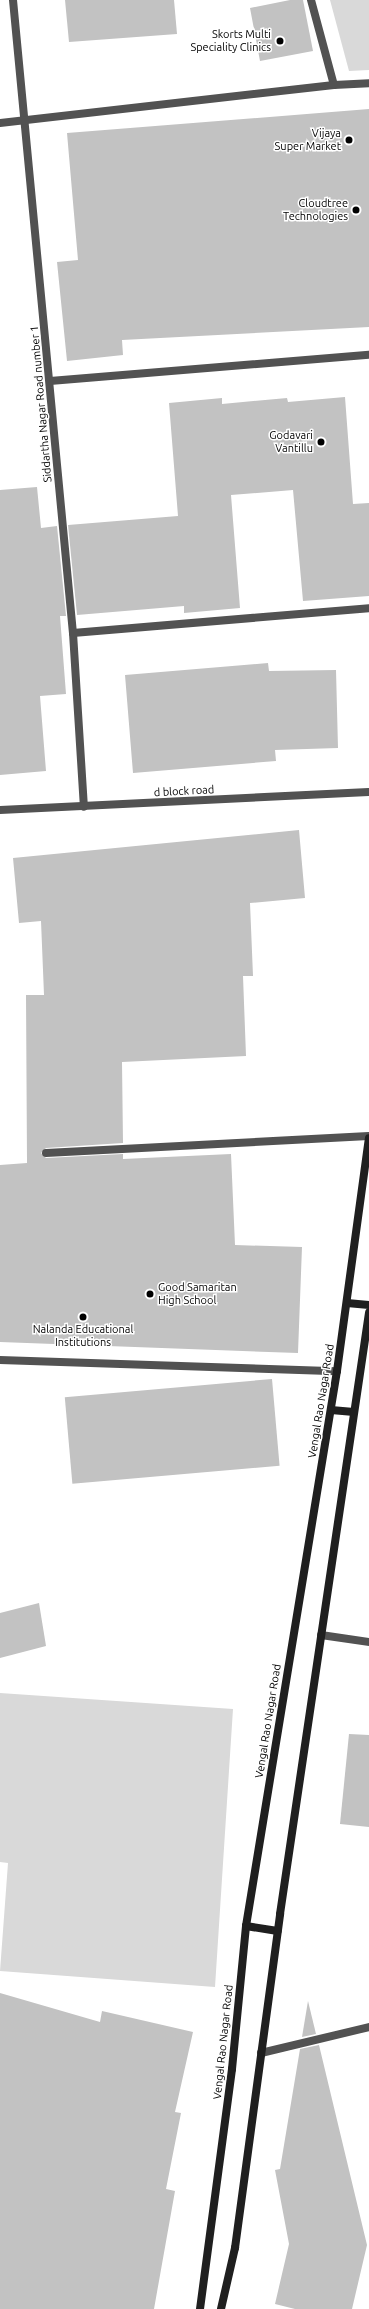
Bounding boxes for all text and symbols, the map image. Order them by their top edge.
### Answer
place label: Skorts Multi Speciality Clinics [190,28,271,54]
marker: Skorts Multi Speciality Clinics [274,35,286,47]
place label: Vijaya Super Market [275,127,341,153]
marker: Vijaya Super Market [344,135,354,145]
place label: Cloudtree Technologies [283,197,348,223]
marker: Cloudtree Technologies [351,205,361,215]
street label: Siddartha Nagar Road number 1 [28,325,54,483]
place label: Godavari Vantillu [269,429,313,455]
marker: Godavari Vantillu [316,437,326,447]
street label: d block road [153,783,215,799]
place label: Good Samaritan High School [158,1281,237,1307]
marker: Good Samaritan High School [145,1289,155,1299]
marker: Nalanda Educational Institutions [78,1312,88,1322]
place label: Nalanda Educational Institutions [33,1323,133,1349]
street label: Vengal Rao Nagar Road [305,1343,337,1459]
street label: Vengal Rao Nagar Road [252,1663,284,1779]
street label: Vengal Rao Nagar Road [210,1984,236,2100]

